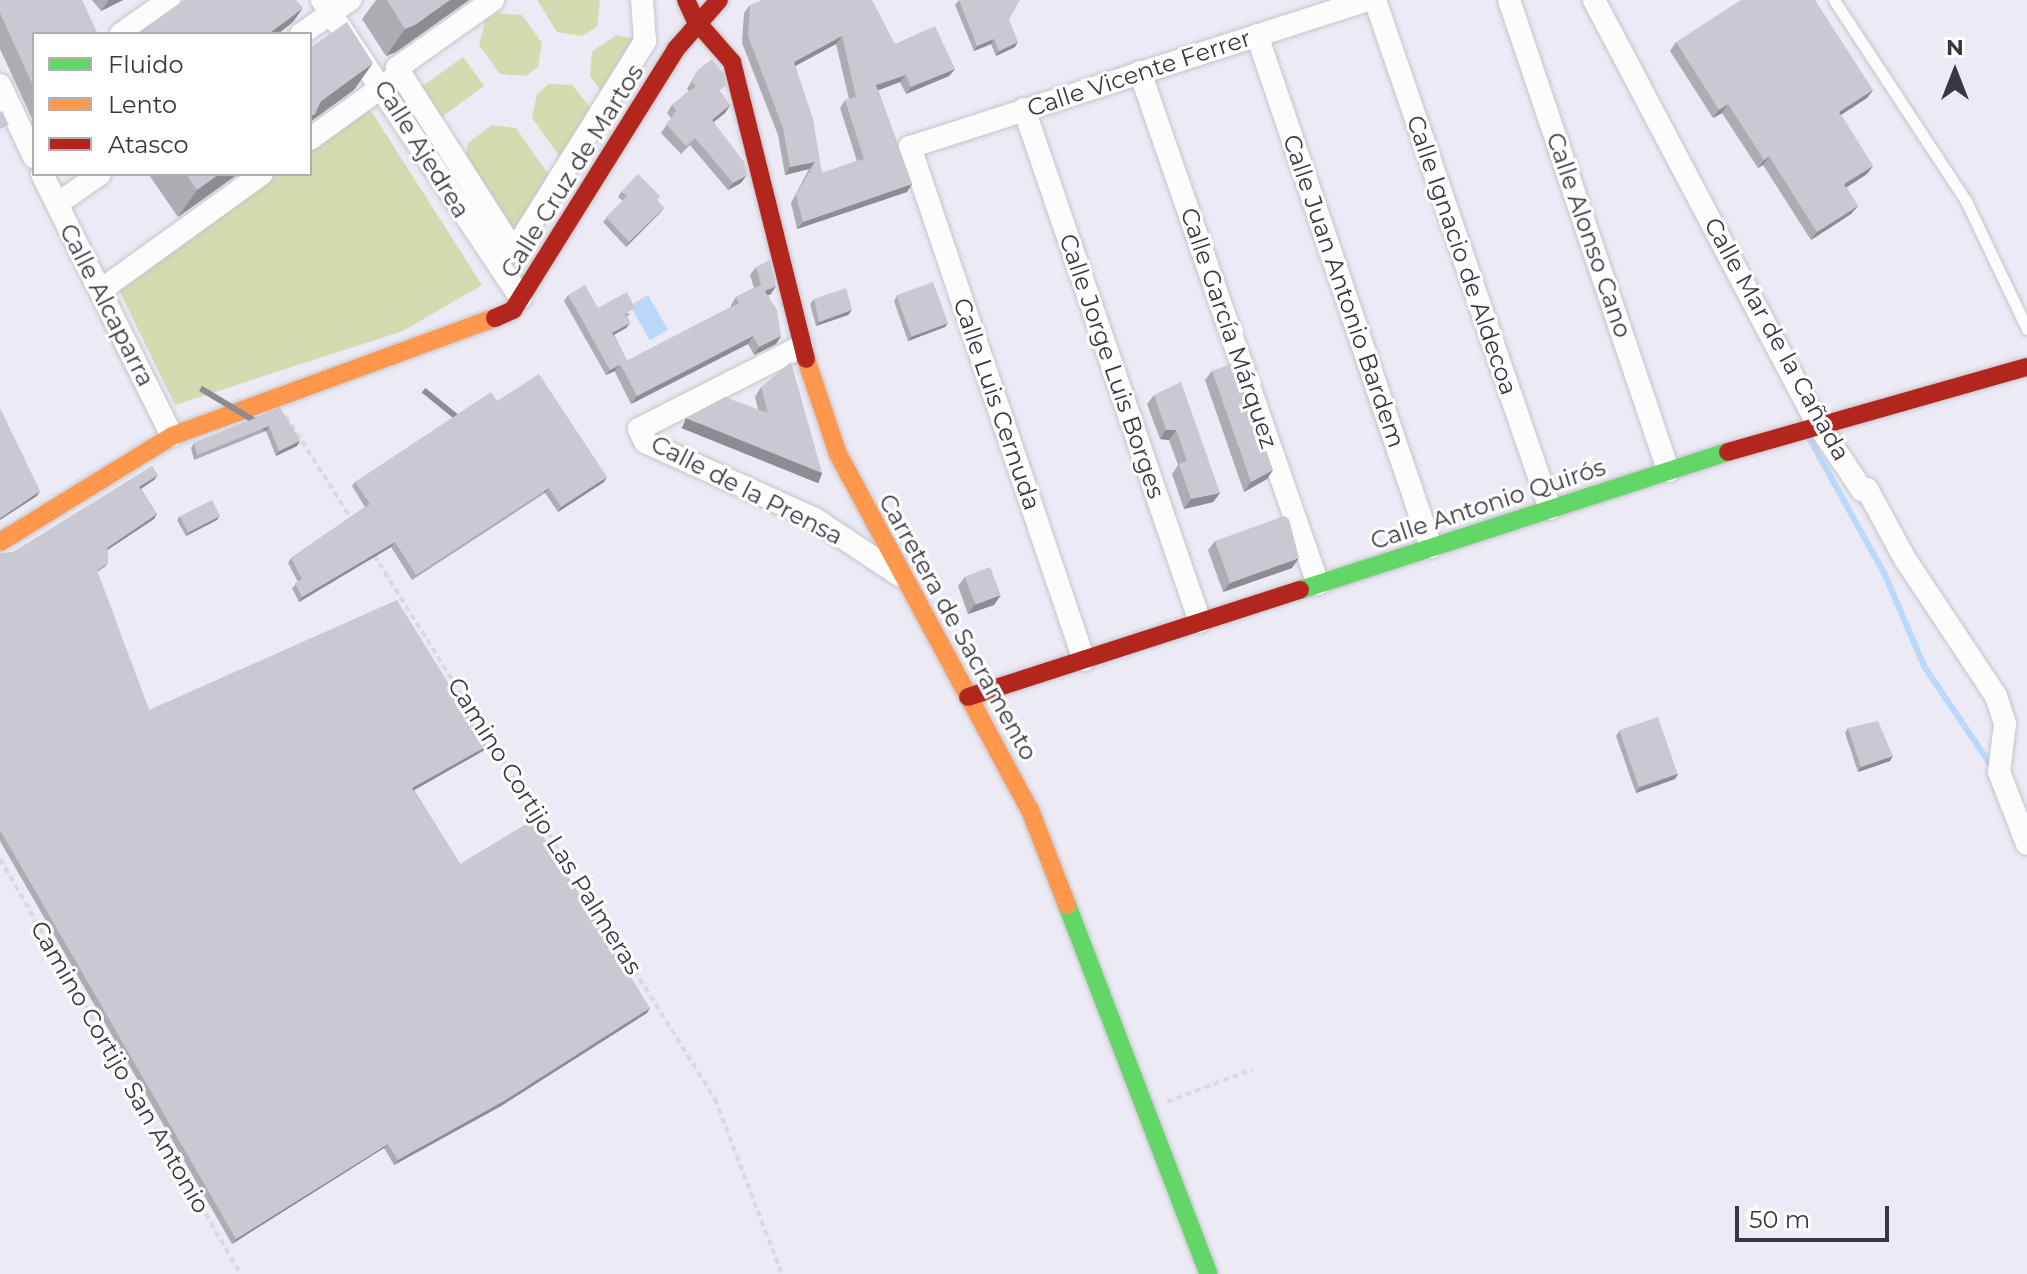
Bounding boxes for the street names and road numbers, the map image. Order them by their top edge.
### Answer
street label: Calle Vicente Ferrer [1023,23,1255,123]
street label: Calle Cruz de Martos [495,59,649,283]
street label: Calle Ajedrea [368,75,476,223]
street label: Calle Ignacio de Aldecoa [1401,111,1523,399]
street label: Calle Alonso Cano [1540,129,1638,341]
street label: Calle Juan Antonio Bardem [1277,131,1411,451]
street label: Calle García Márquez [1174,204,1284,452]
street label: Calle Mar de la Cañada [1698,212,1856,466]
street label: Calle Alcaparra [54,219,160,391]
street label: Calle Jorge Luis Borges [1053,230,1171,502]
street label: Calle Luis Cernuda [947,294,1047,514]
street label: Calle de la Prensa [646,429,848,551]
street label: Calle Antonio Quirós [1367,452,1609,556]
street label: Carretera de Sacramento [873,489,1043,765]
street label: Camino Cortijo Las Palmeras [442,672,648,980]
street label: Camino Cortijo San Antonio [24,916,216,1218]

